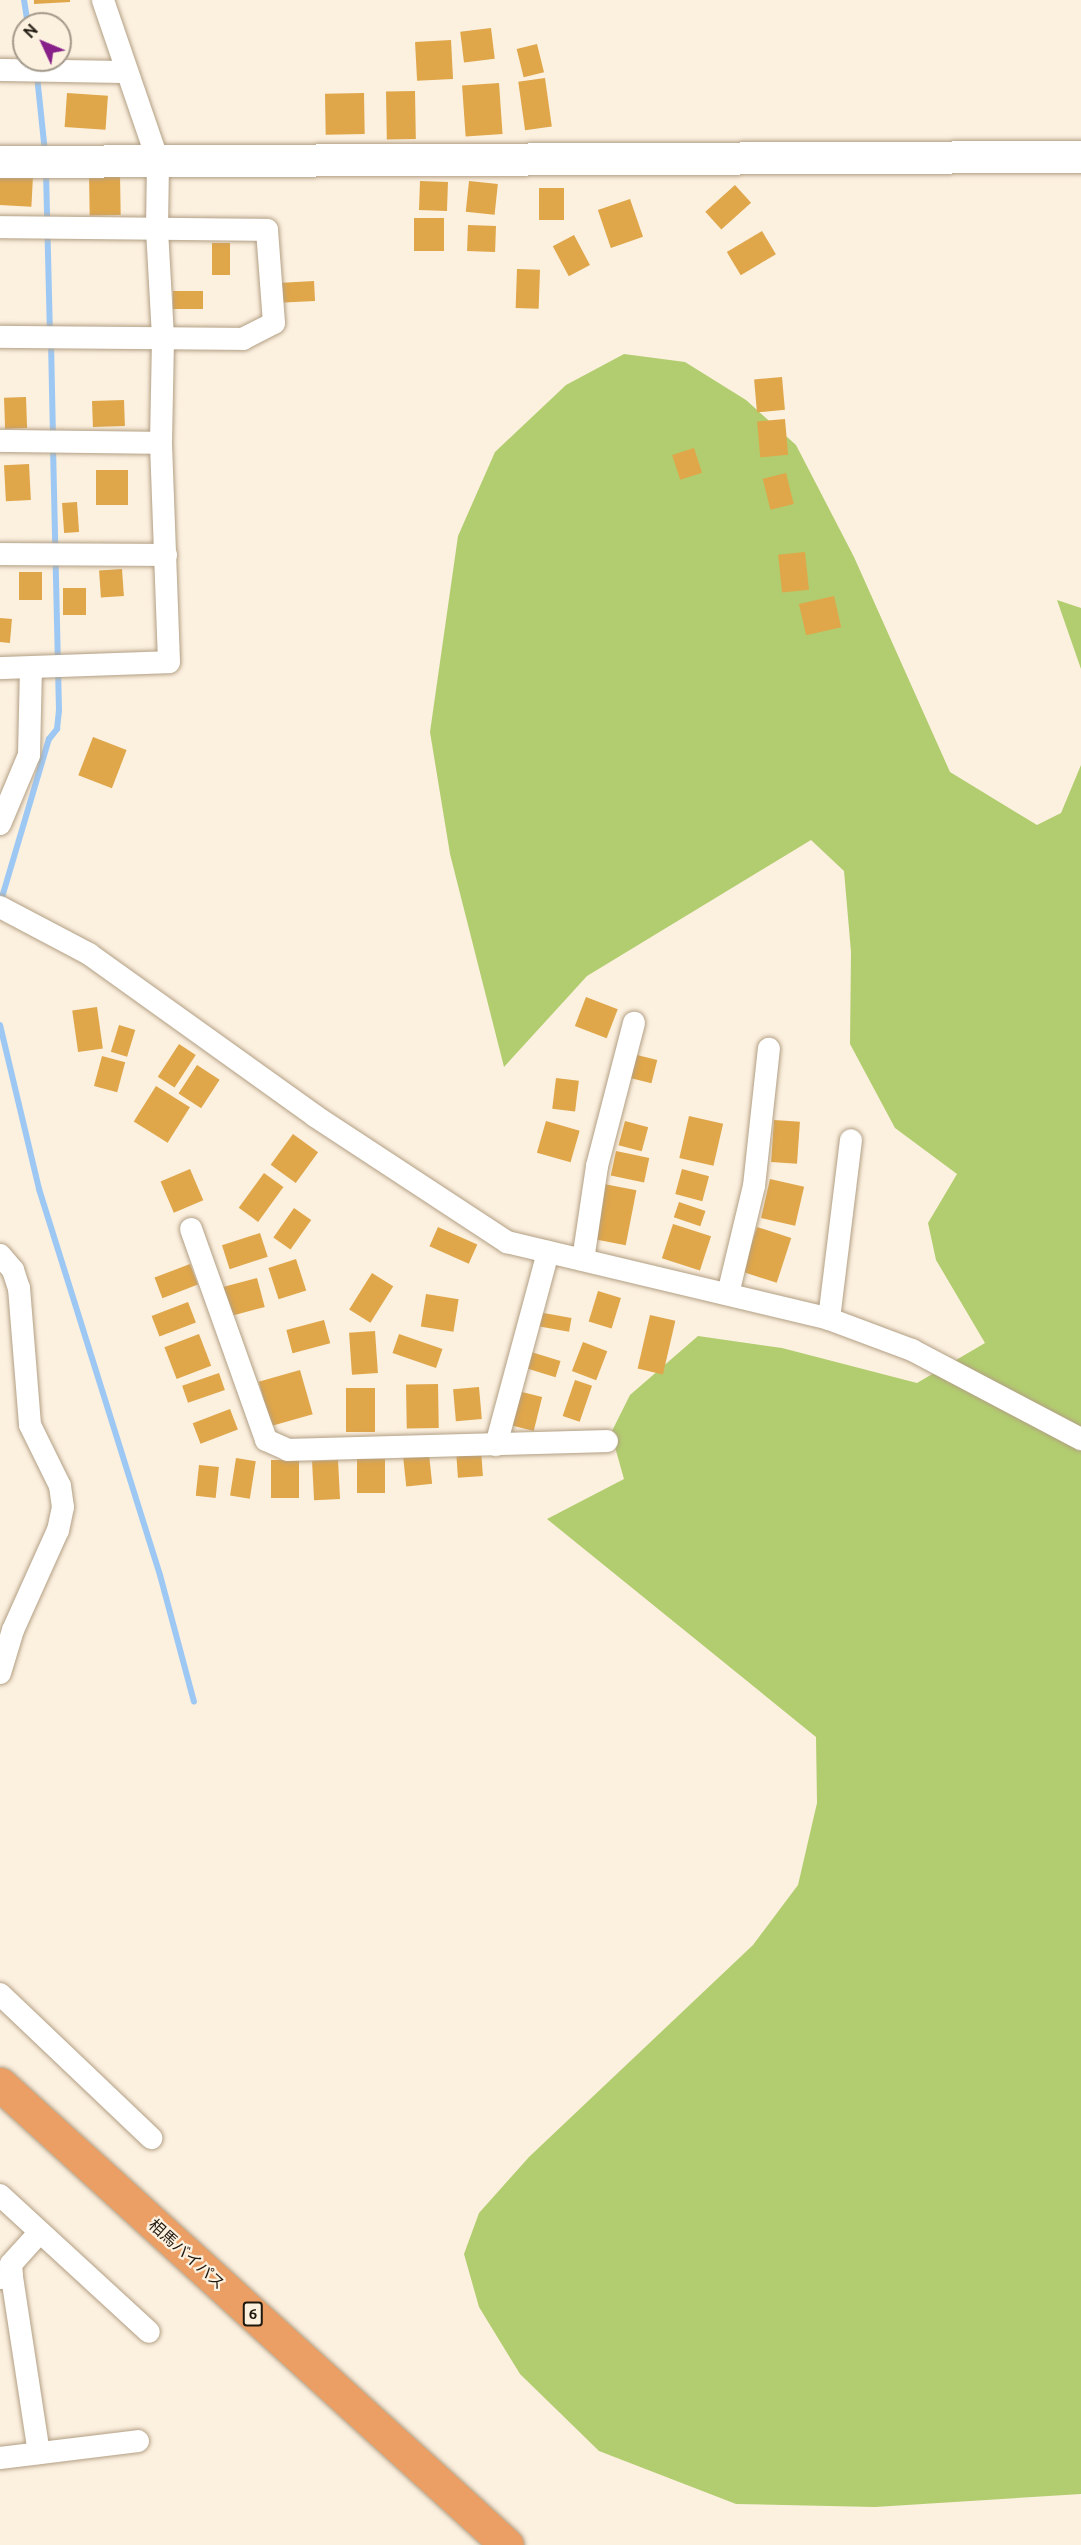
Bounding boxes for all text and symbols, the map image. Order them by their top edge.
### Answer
north arrow [12,12,72,72]
text: N [20,20,41,41]
street label: 相馬バイパス [145,2215,229,2293]
road number: 6 [242,2302,264,2326]

